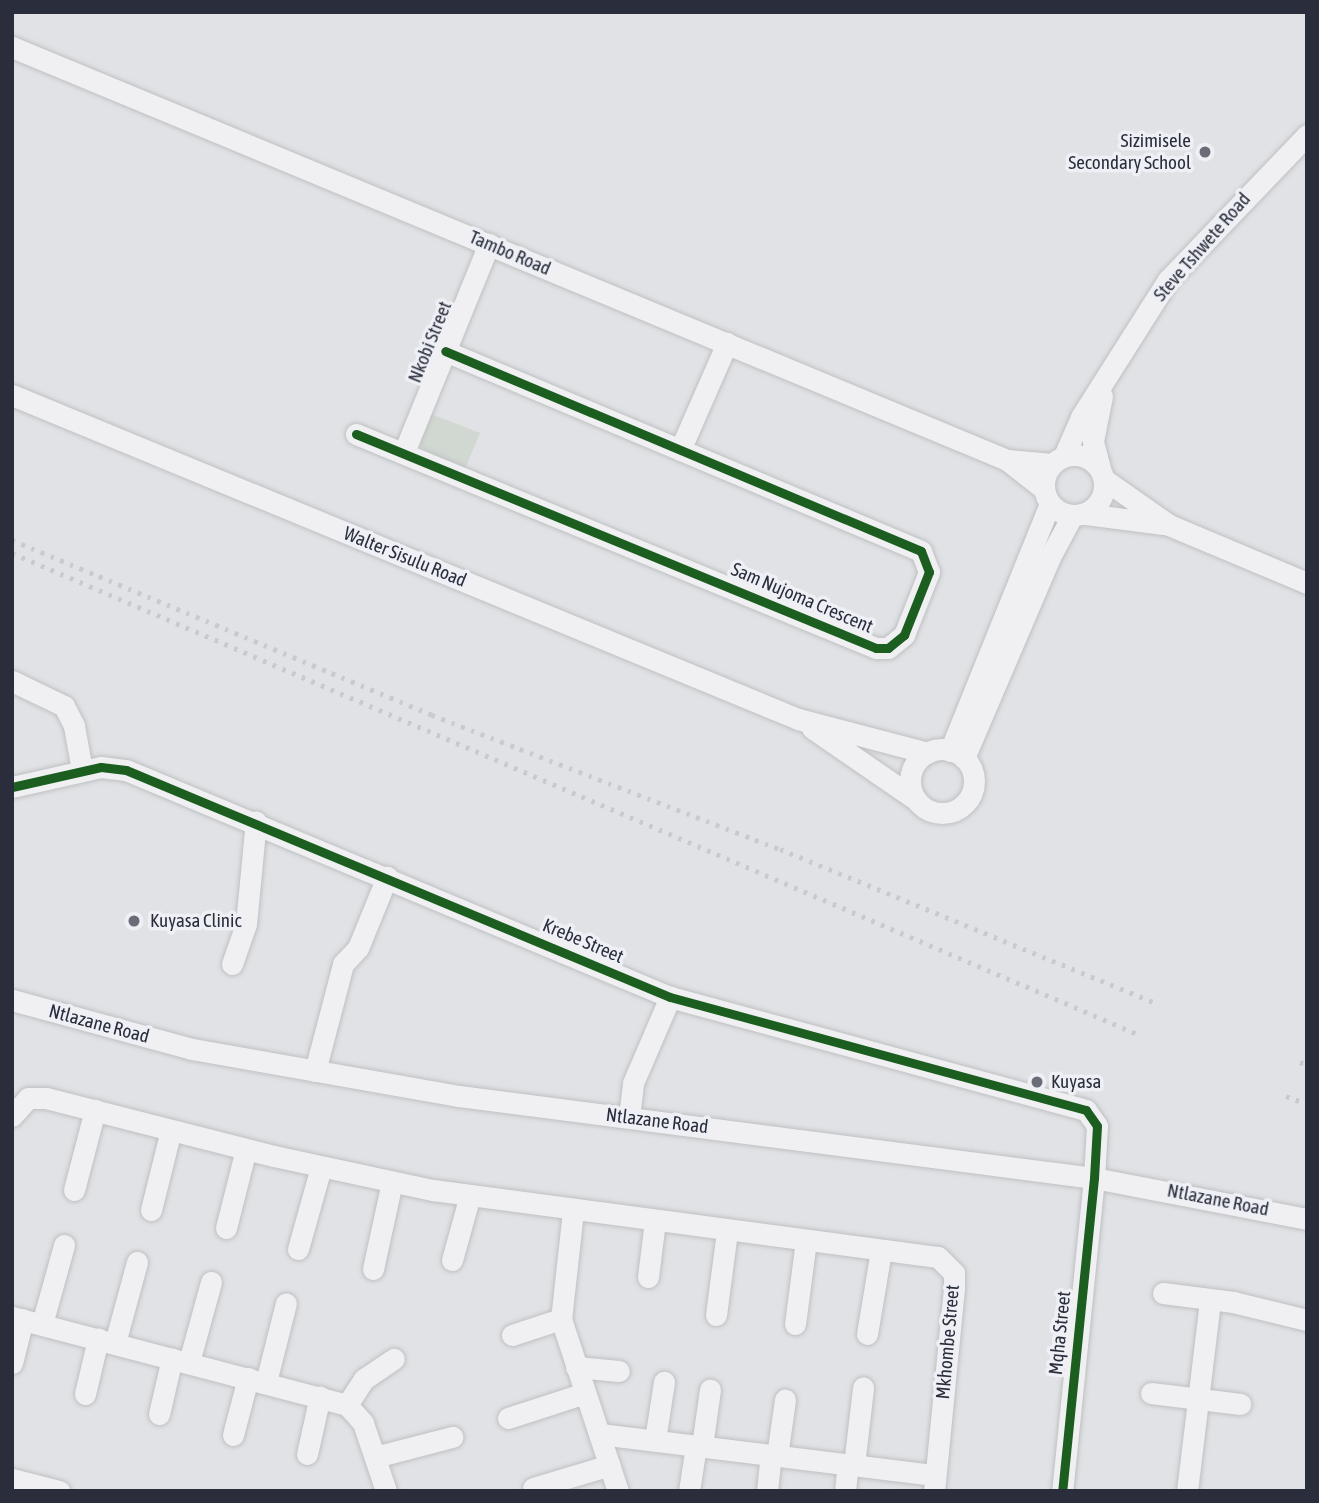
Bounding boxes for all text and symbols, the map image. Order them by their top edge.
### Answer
place label: Sizimisele Secondary School [1068,130,1191,174]
marker: Sizimisele Secondary School [1197,144,1213,160]
street label: Steve Tshwete Road [1149,188,1255,306]
street label: Tambo Road [466,226,554,280]
street label: Nkobi Street [403,298,457,386]
street label: Walter Sisulu Road [340,522,470,592]
street label: Sam Nujoma Crescent [728,558,876,638]
place label: Kuyasa Clinic [150,910,241,932]
marker: Kuyasa Clinic [124,911,144,931]
street label: Krebe Street [539,914,627,968]
street label: Ntlazane Road [46,1000,152,1048]
place label: Kuyasa [1051,1071,1101,1093]
marker: Kuyasa [1029,1074,1045,1090]
street label: Ntlazane Road [605,1103,709,1139]
street label: Ntlazane Road [1165,1179,1271,1221]
street label: Mkhombe Street [932,1284,964,1400]
street label: Mqha Street [1044,1290,1076,1376]

